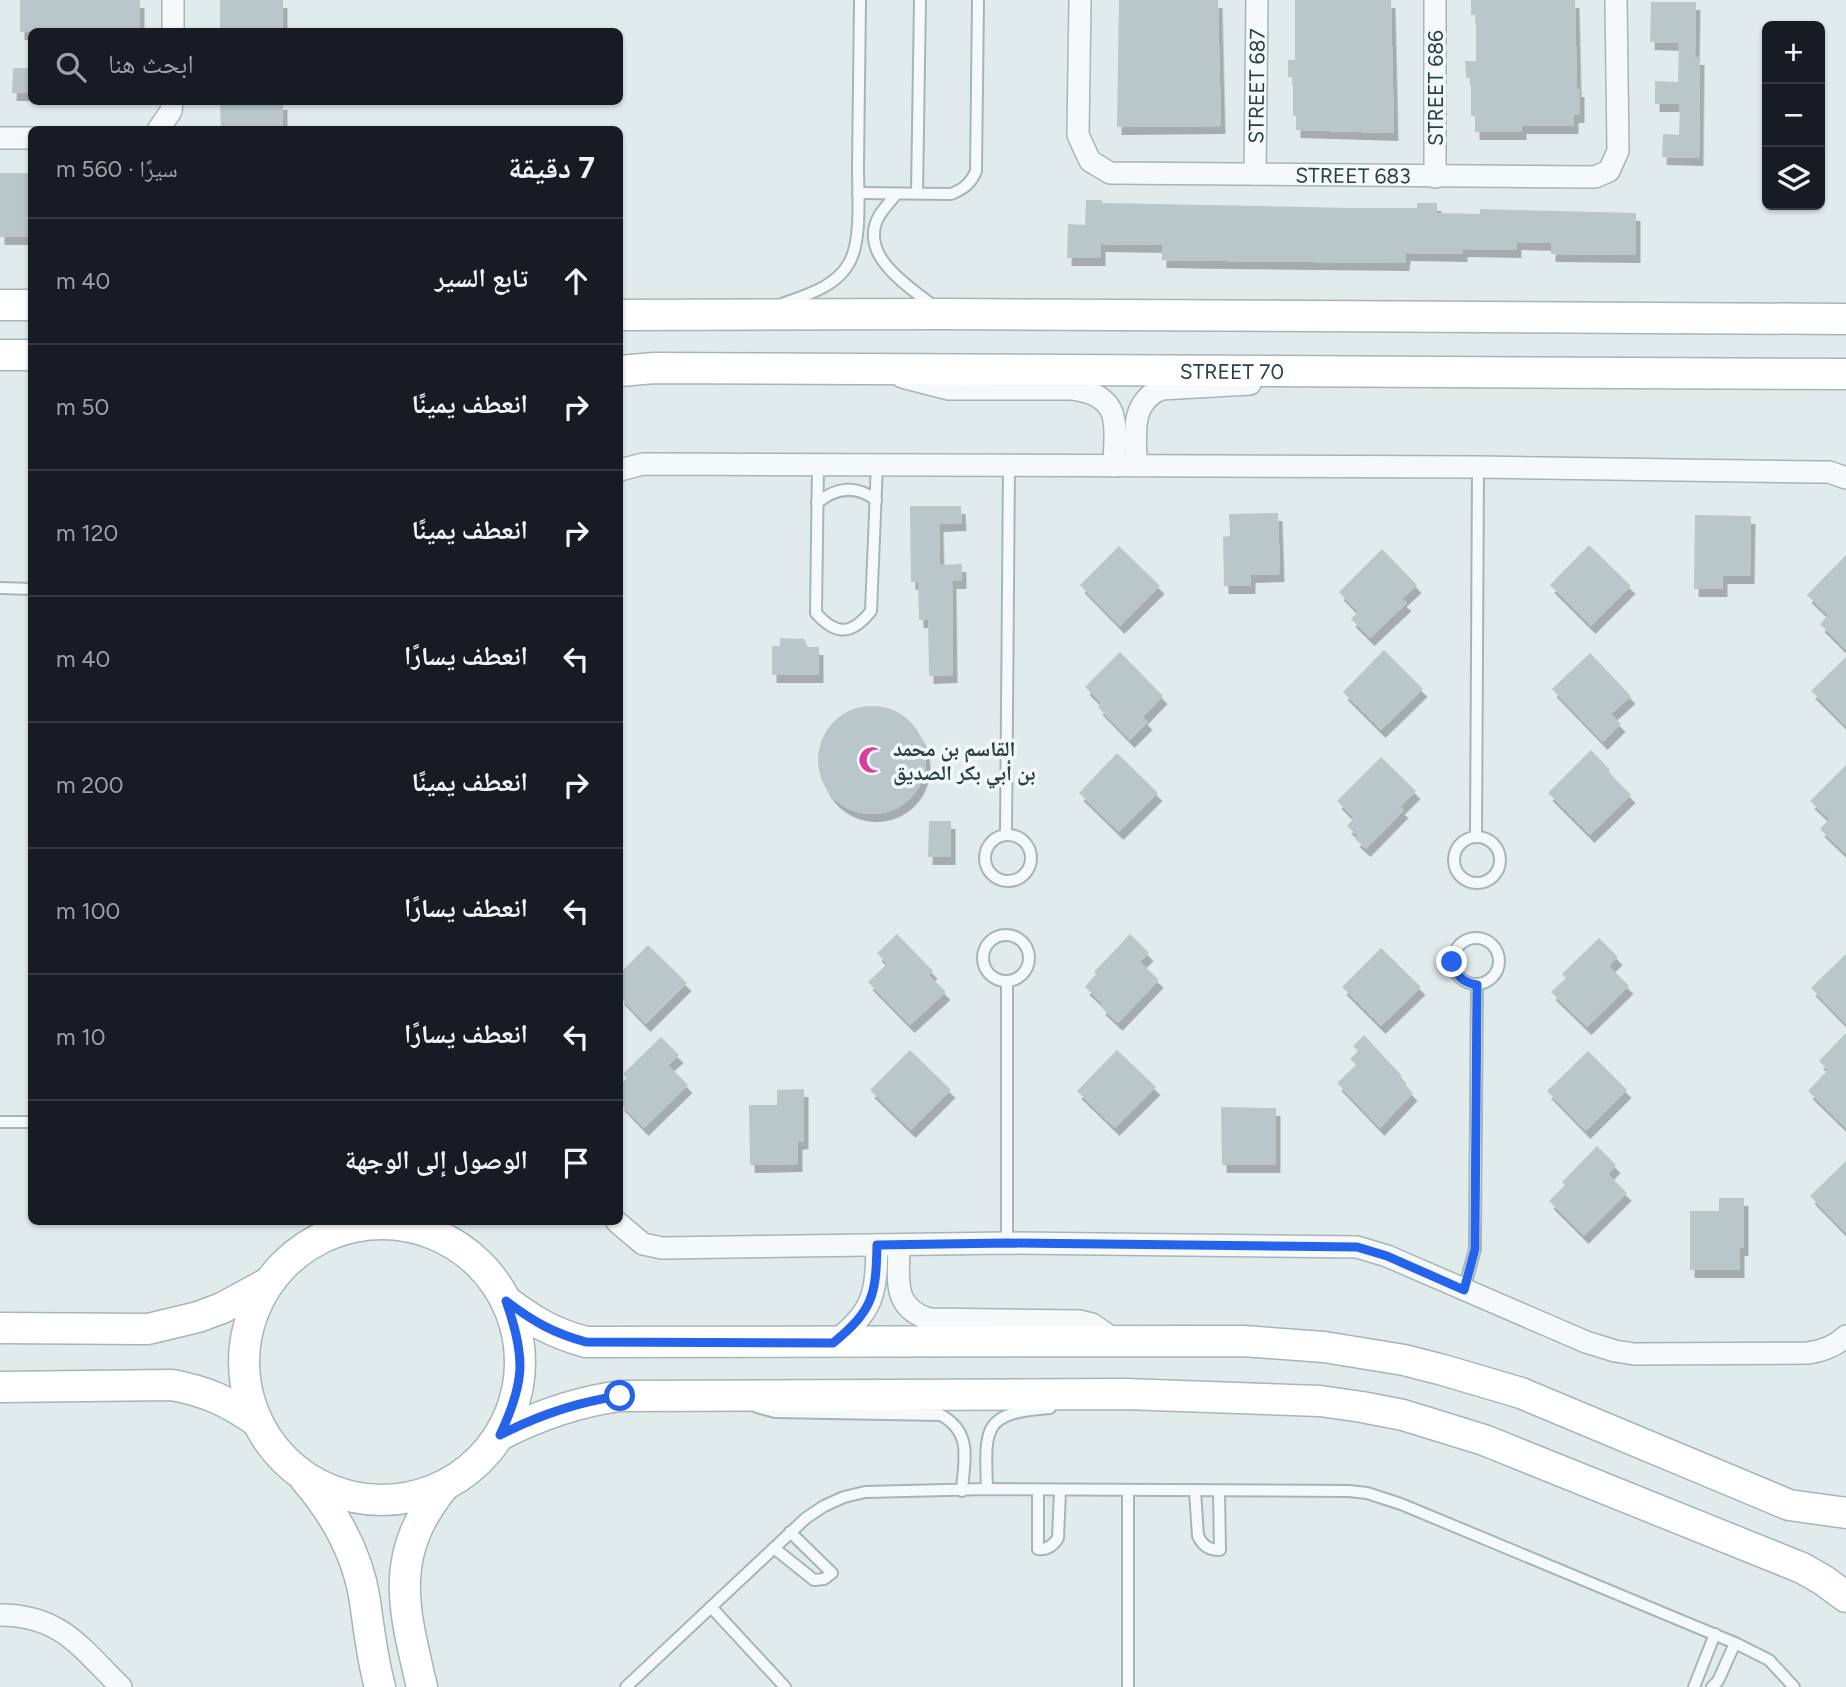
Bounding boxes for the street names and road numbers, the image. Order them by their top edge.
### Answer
street label: STREET 687 [1243,28,1269,144]
street label: STREET 686 [1423,30,1448,146]
street label: STREET 683 [1295,162,1411,188]
street label: STREET 70 [1180,358,1284,384]

